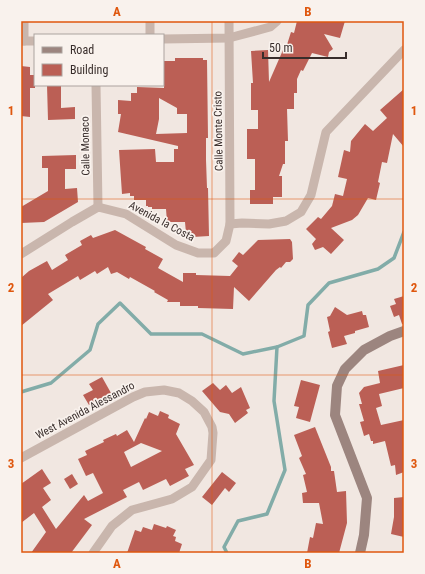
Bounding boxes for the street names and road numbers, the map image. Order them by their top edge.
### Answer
street label: Calle Monte Cristo [211,90,226,171]
street label: Calle Monaco [78,116,93,176]
street label: Avenida la Costa [127,199,197,244]
street label: West Avenida Alessandro [34,379,137,442]

